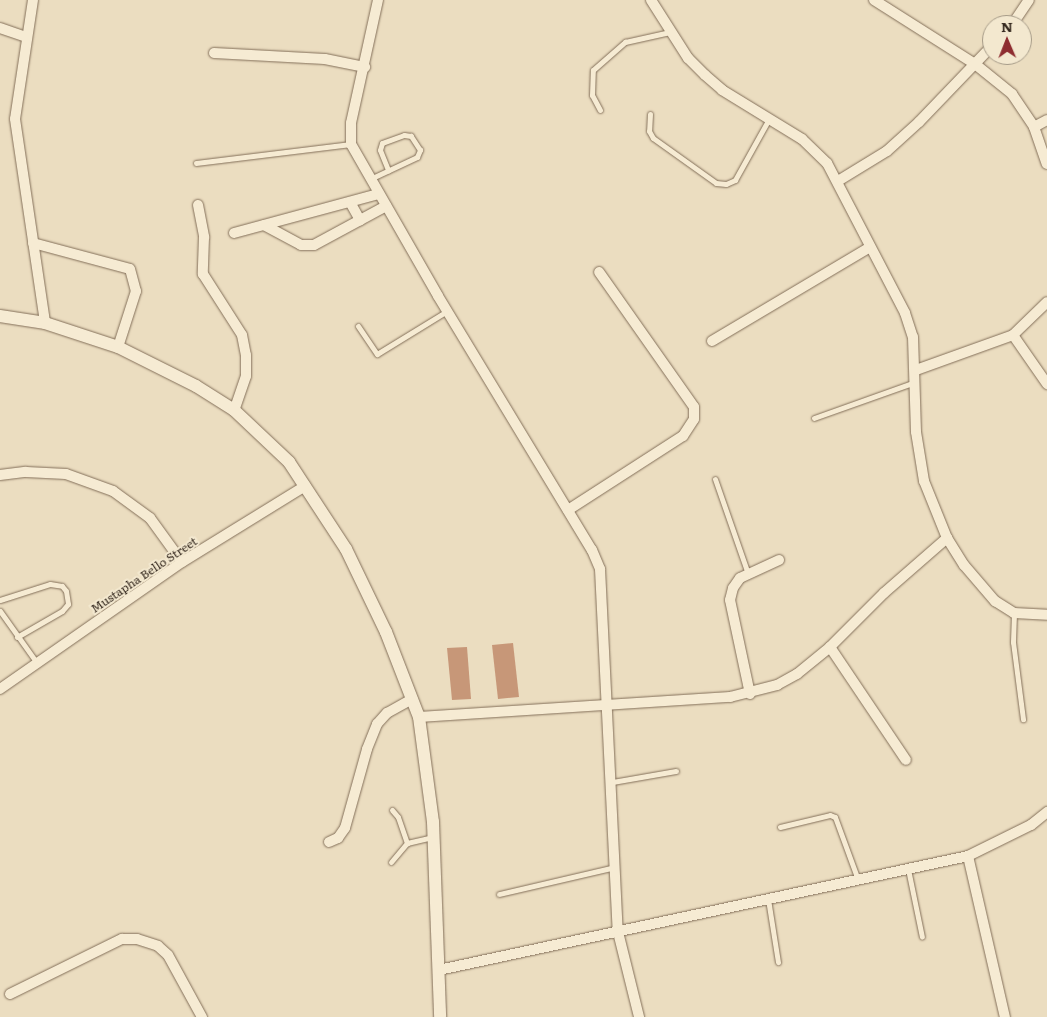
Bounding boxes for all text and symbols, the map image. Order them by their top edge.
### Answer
north arrow [982,15,1032,65]
text: N [1001,16,1013,36]
street label: Mustapha Bello Street [88,534,200,616]

